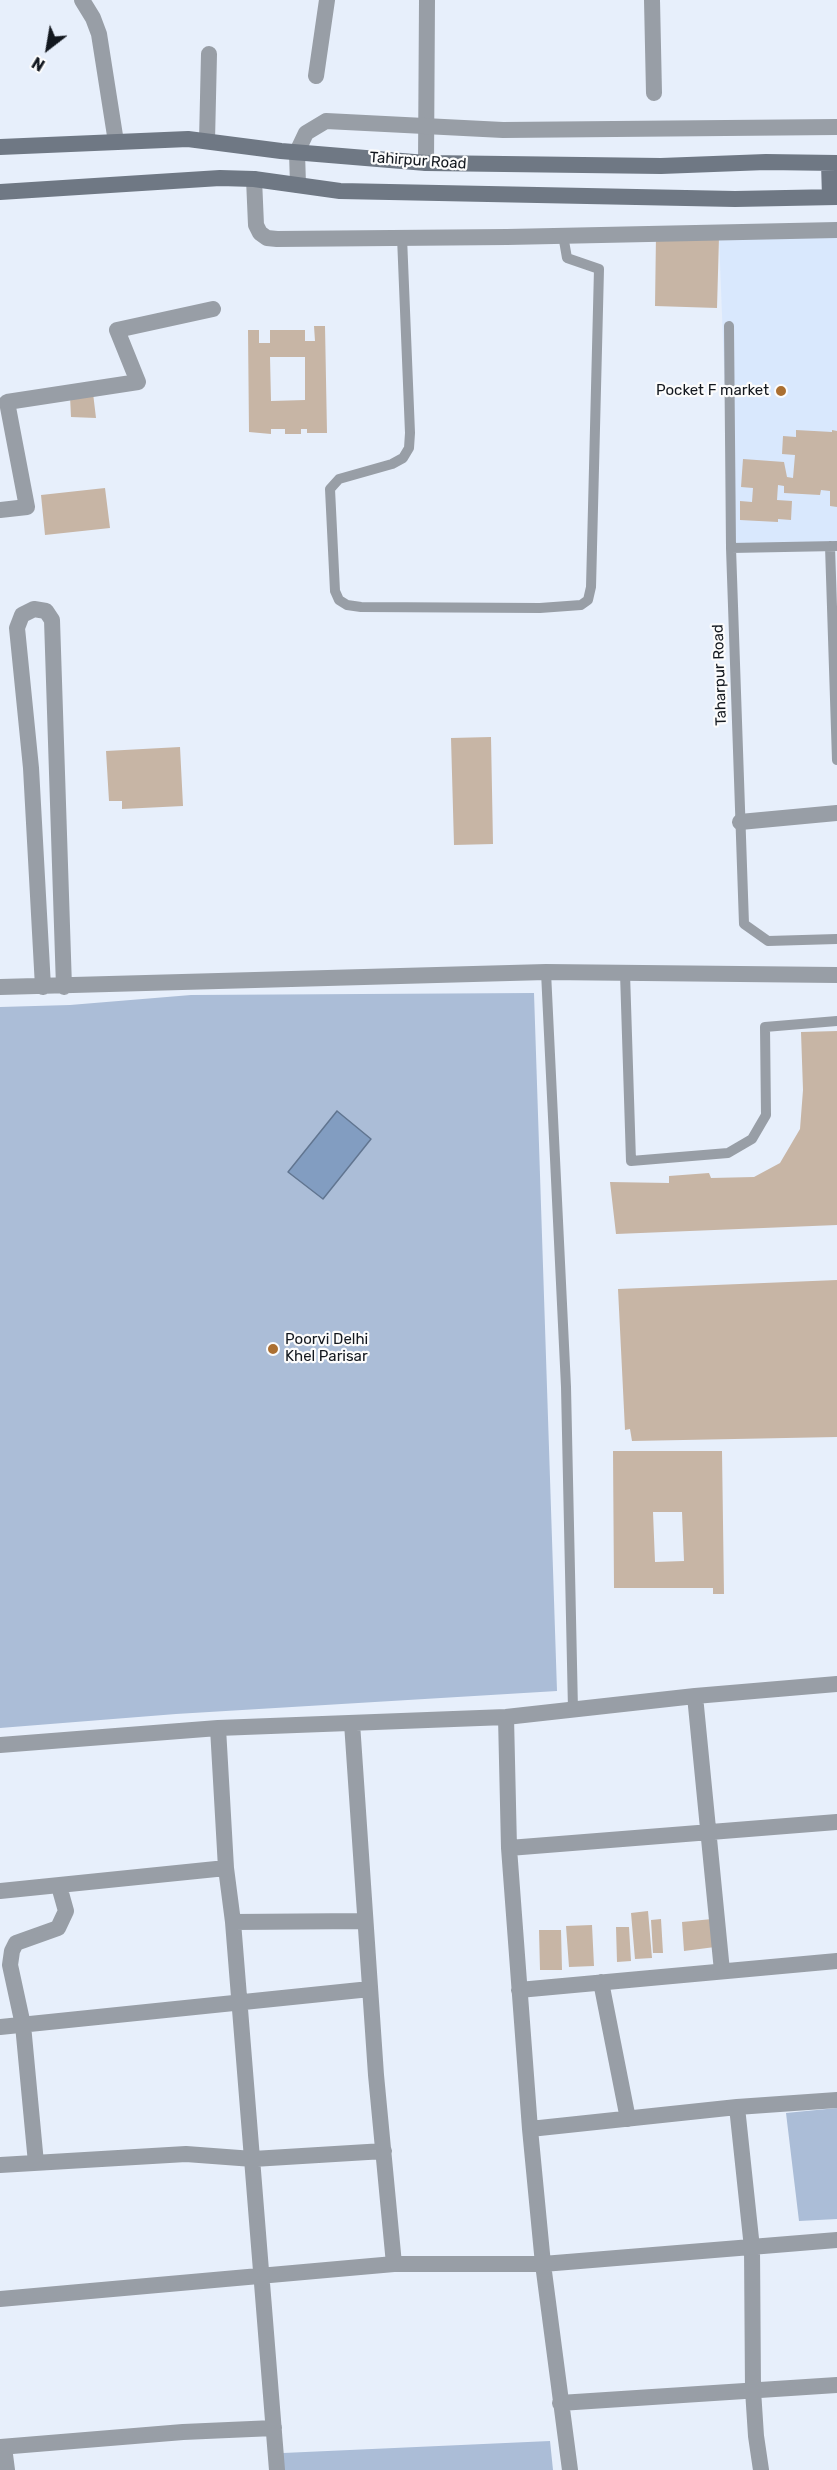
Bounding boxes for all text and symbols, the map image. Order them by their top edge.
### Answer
north arrow [18,18,78,78]
text: N [29,53,48,75]
street label: Tahirpur Road [369,149,467,173]
place label: Pocket F market [656,382,769,400]
marker: Pocket F market [774,384,788,398]
street label: Taharpur Road [709,624,731,726]
place label: Poorvi Delhi Khel Parisar [285,1331,368,1366]
marker: Poorvi Delhi Khel Parisar [266,1342,280,1356]

